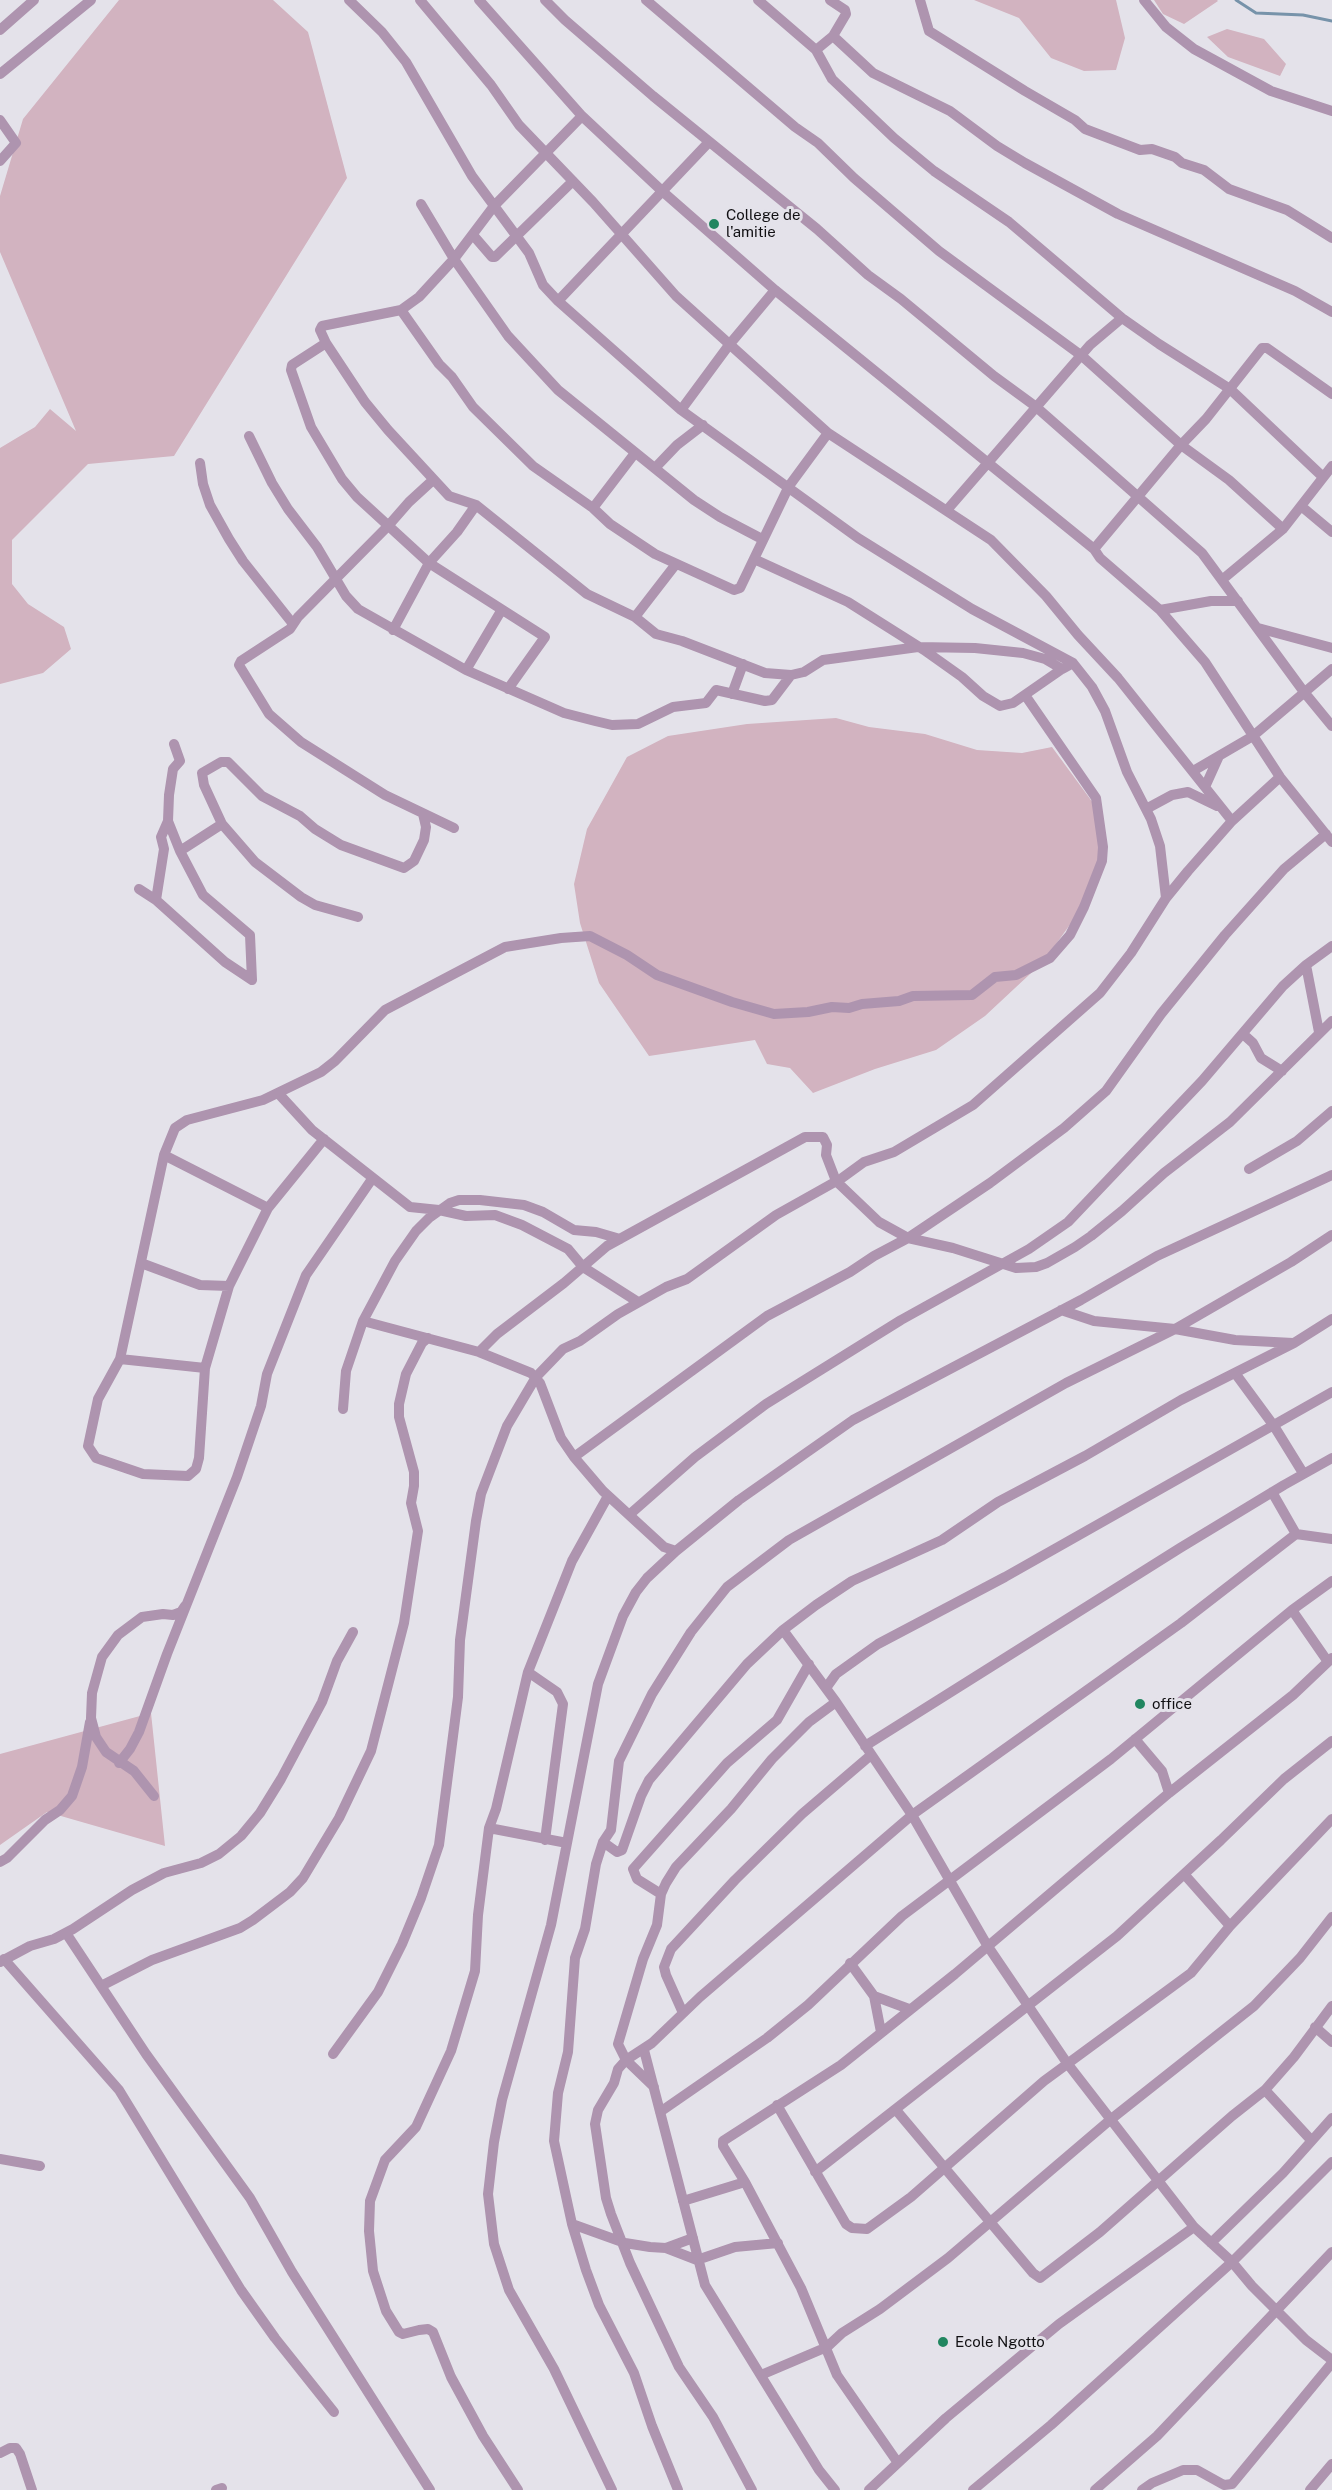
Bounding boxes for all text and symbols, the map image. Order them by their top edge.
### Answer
place label: College de l'amitie [726,206,800,241]
marker: College de l'amitie [707,217,721,231]
place label: office [1152,1695,1192,1713]
marker: office [1133,1697,1147,1711]
place label: Ecole Ngotto [955,2333,1045,2351]
marker: Ecole Ngotto [936,2335,950,2349]

